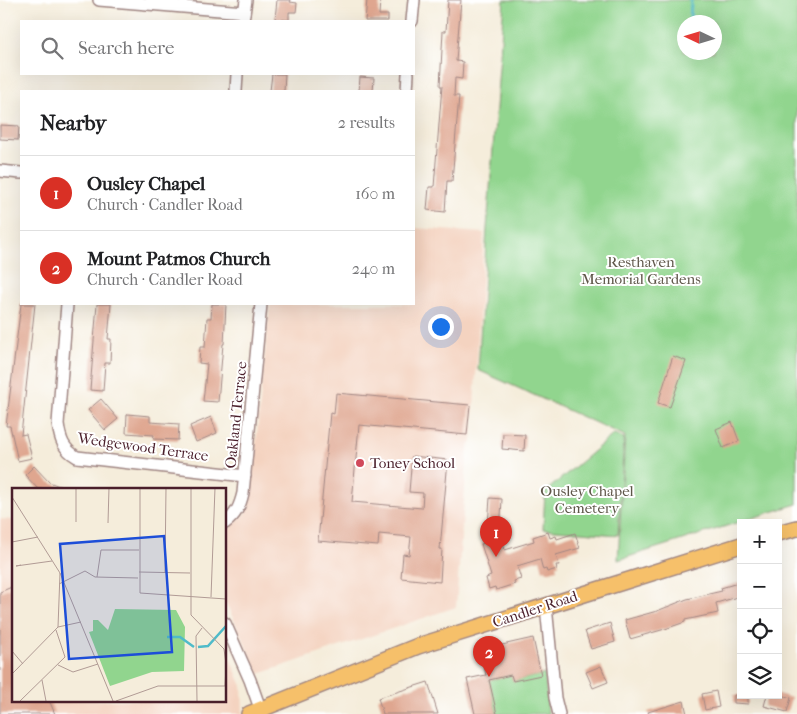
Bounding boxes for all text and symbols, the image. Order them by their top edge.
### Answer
north arrow [677,15,722,60]
search box [20,20,415,75]
icon: search [38,34,66,62]
text: Search here [78,37,174,59]
text: Nearby [40,111,106,135]
text: 2 results [338,113,395,132]
text: Ousley Chapel [87,173,205,195]
text: 1 [53,184,59,203]
text: 160 m [355,184,395,203]
text: Church · Candler Road [87,195,243,214]
text: Mount Patmos Church [87,248,270,270]
park label: Resthaven Memorial Gardens [581,253,701,288]
text: 2 [52,259,60,278]
text: 240 m [352,259,395,278]
text: Church · Candler Road [87,270,243,289]
your location [428,314,454,340]
street label: Oakland Terrace [221,360,251,469]
street label: Wedgewood Terrace [75,429,210,465]
place label: Toney School [370,454,455,472]
marker: Toney School [354,457,366,469]
park label: Ousley Chapel Cemetery [540,482,634,517]
inset map [12,488,226,702]
pin: 1 [480,516,512,557]
map controls [737,519,782,699]
button: + [737,519,782,564]
button: − [737,564,782,609]
street label: Candler Road [490,587,581,631]
button: locate [737,609,782,654]
pin: 2 [473,636,505,677]
button: layers [737,654,782,699]

